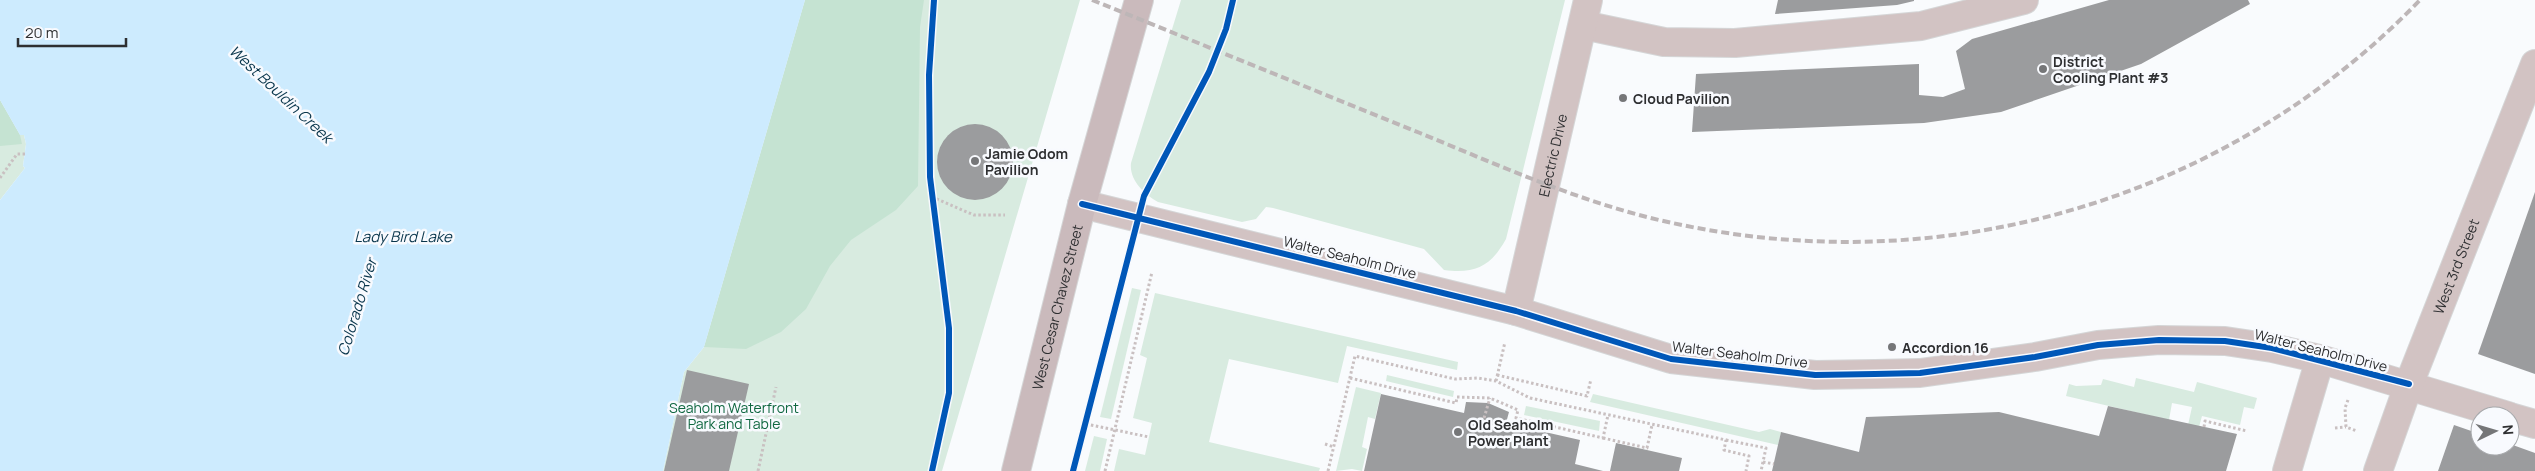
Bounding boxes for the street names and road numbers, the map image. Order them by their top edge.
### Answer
street label: Electric Drive [1533,112,1571,198]
street label: West 3rd Street [2428,215,2483,317]
street label: West Cesar Chavez Street [1027,222,1086,392]
street label: Walter Seaholm Drive [1281,231,1419,283]
street label: Walter Seaholm Drive [2252,324,2390,376]
street label: Walter Seaholm Drive [1671,336,1809,372]

